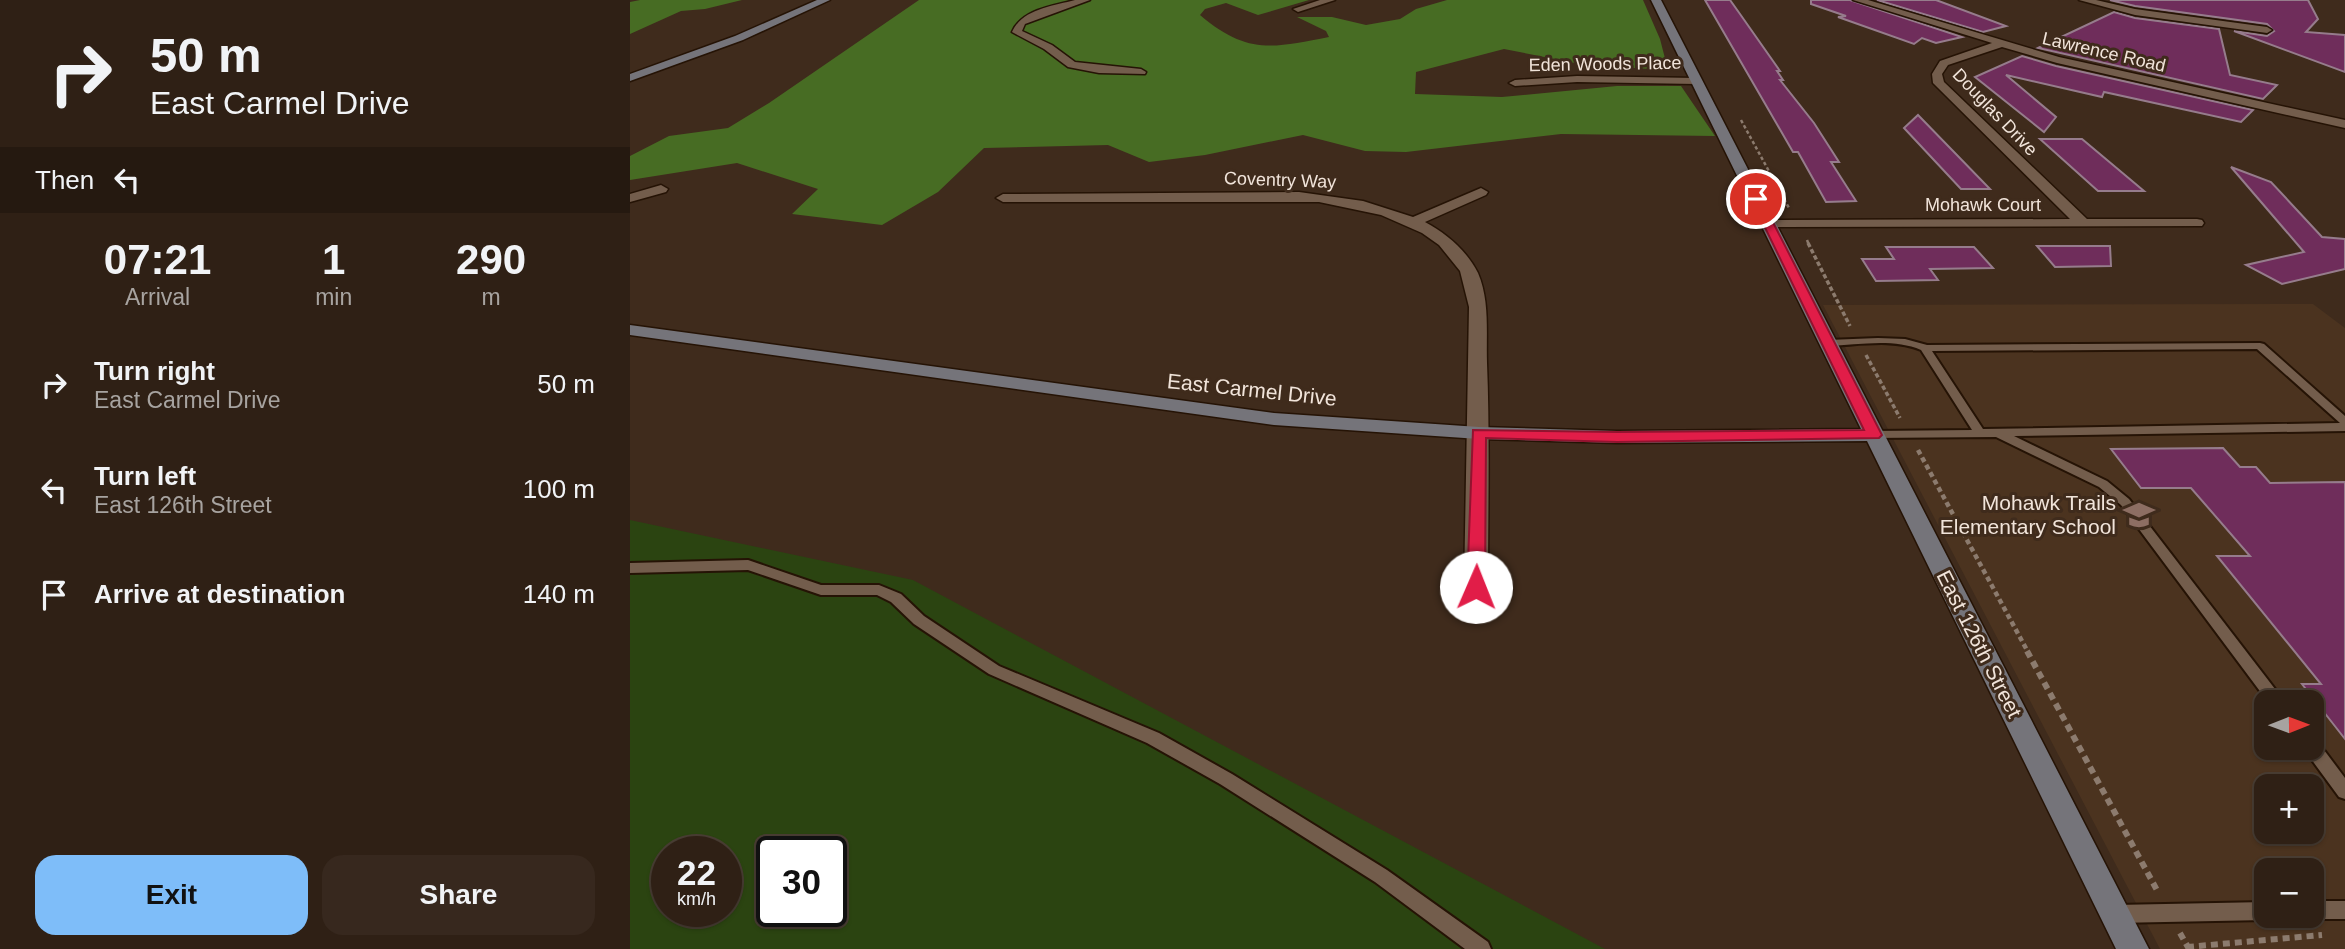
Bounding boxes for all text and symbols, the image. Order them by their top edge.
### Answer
icon: right [35,28,126,119]
text: 50 m [150,28,262,82]
street label: Lawrence Road [2040,28,2168,76]
street label: Eden Woods Place [1528,53,1682,75]
street label: Douglas Drive [1949,64,2041,160]
text: East Carmel Drive [150,85,410,121]
icon: left [108,161,146,199]
text: Then [35,165,94,195]
street label: Coventry Way [1224,168,1336,192]
pin [1726,169,1786,229]
icon: arrive [1737,180,1775,218]
street label: Mohawk Court [1925,195,2041,215]
text: 07:21 [104,236,211,283]
text: 1 [322,236,345,283]
text: 290 [456,236,526,283]
text: Arrival [125,284,190,310]
text: min [315,284,352,310]
text: m [482,284,501,310]
text: Turn right [94,356,215,386]
icon: right [35,366,73,404]
text: 50 m [537,369,595,399]
street label: East Carmel Drive [1166,369,1338,410]
text: East Carmel Drive [94,387,281,413]
text: Turn left [94,461,196,491]
icon: left [35,471,73,509]
text: 100 m [523,474,595,504]
place label: Mohawk Trails Elementary School [1940,491,2116,538]
text: East 126th Street [94,492,272,518]
school or university icon: Mohawk Trails Elementary School [2122,498,2156,532]
position arrow [1439,550,1513,624]
street label: East 126th Street [1932,566,2027,721]
icon: arrive [35,576,73,614]
text: Arrive at destination [94,579,345,609]
text: 140 m [523,579,595,609]
north arrow [2254,690,2324,760]
map controls [2254,690,2324,928]
button: + [2254,774,2324,844]
speed limit sign: 30 [756,836,847,927]
text: 22 [677,853,716,892]
button: Exit [35,855,308,935]
button: Share [322,855,595,935]
button: − [2254,858,2324,928]
text: km/h [677,889,716,909]

